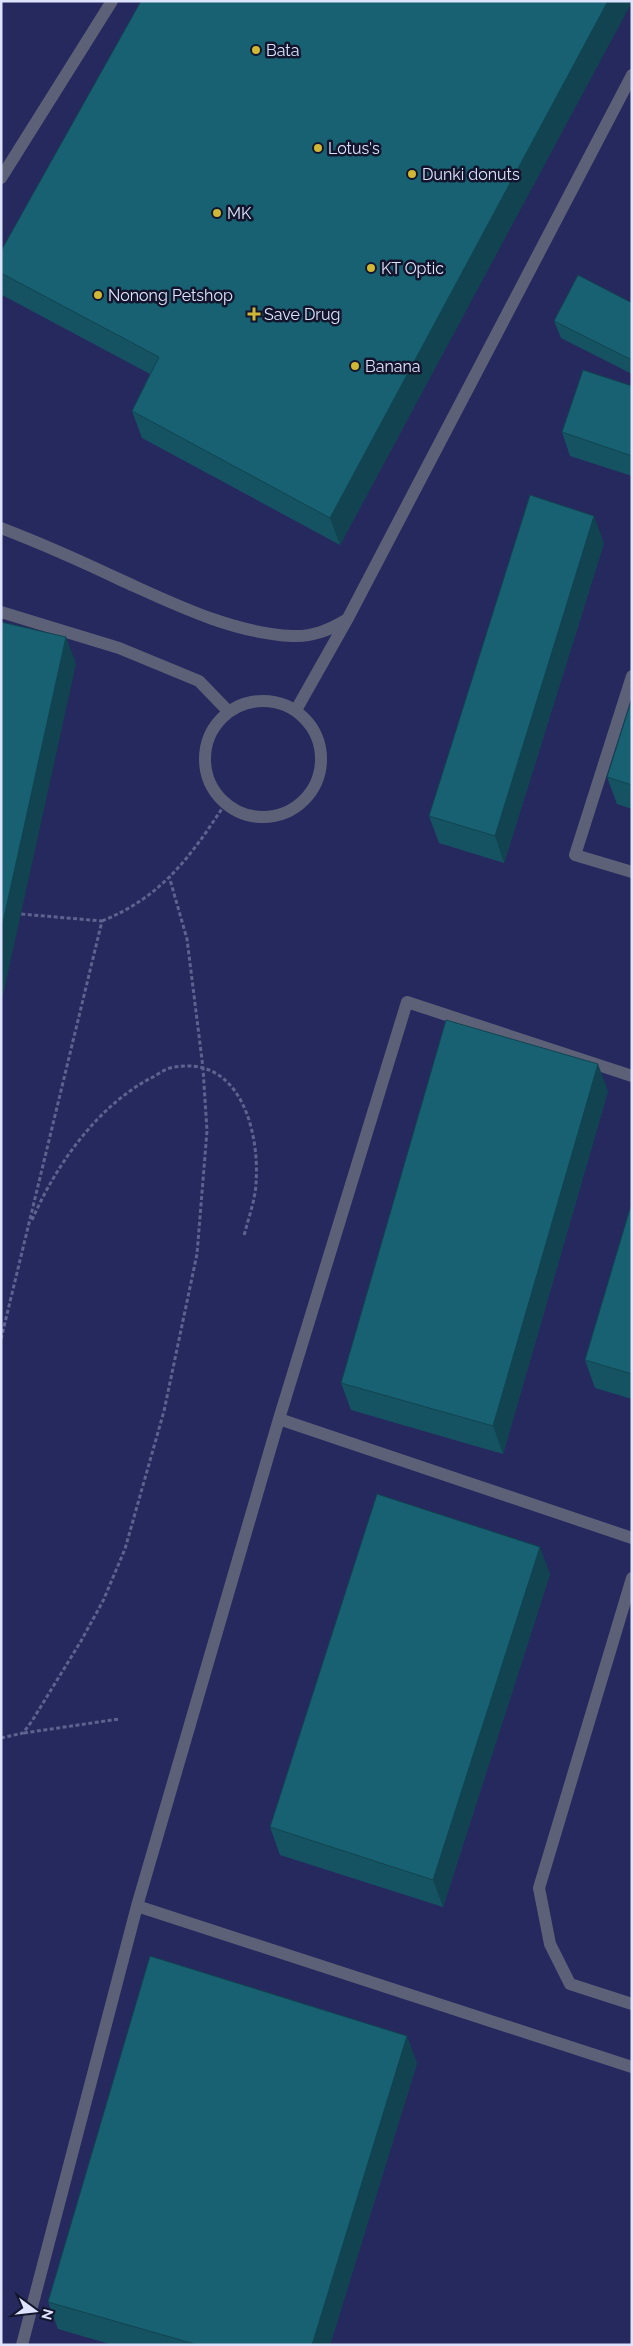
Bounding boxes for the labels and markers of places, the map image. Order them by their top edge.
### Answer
place label: Bata [266,41,299,60]
marker: Bata [250,44,262,56]
place label: Lotus's [328,139,380,158]
marker: Lotus's [312,142,324,154]
place label: Dunki donuts [422,165,520,184]
marker: Dunki donuts [406,168,418,180]
place label: MK [227,204,252,223]
marker: MK [211,207,223,219]
place label: KT Optic [381,259,444,278]
marker: KT Optic [365,262,377,274]
place label: Nonong Petshop [108,286,233,305]
marker: Nonong Petshop [92,289,104,301]
place label: Save Drug [264,305,340,324]
marker: Save Drug [248,308,260,320]
place label: Banana [365,357,420,376]
marker: Banana [349,360,361,372]

